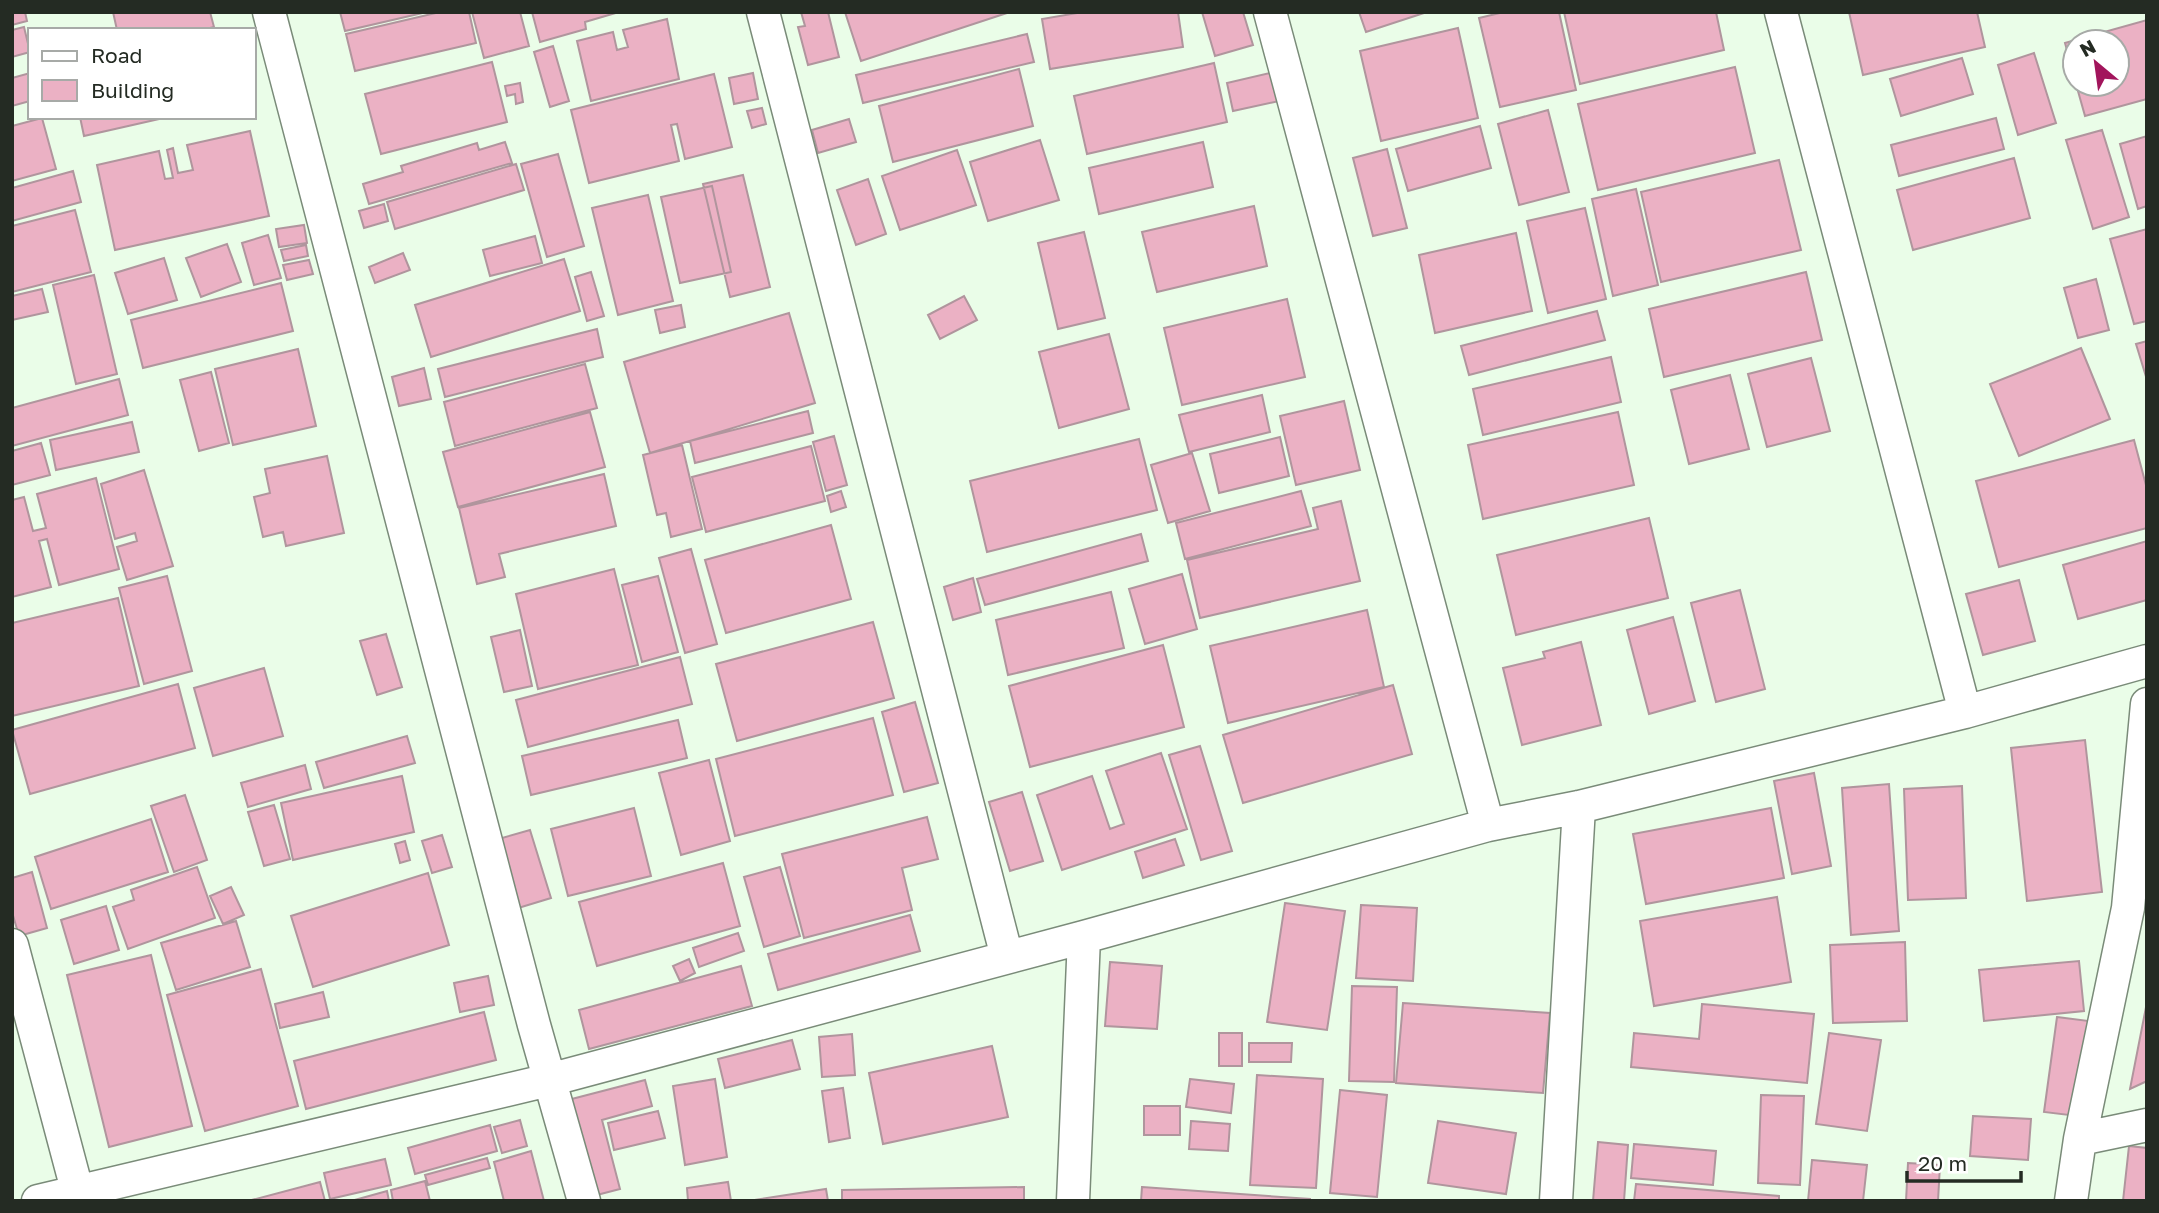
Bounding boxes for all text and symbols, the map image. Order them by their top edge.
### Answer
legend [28,28,256,119]
north arrow [2061,28,2131,98]
text: N [2076,34,2099,61]
text: Road [91,42,142,68]
text: Building [91,77,174,103]
scale bar [1907,1140,2021,1184]
text: 20 m [1918,1150,1967,1176]

